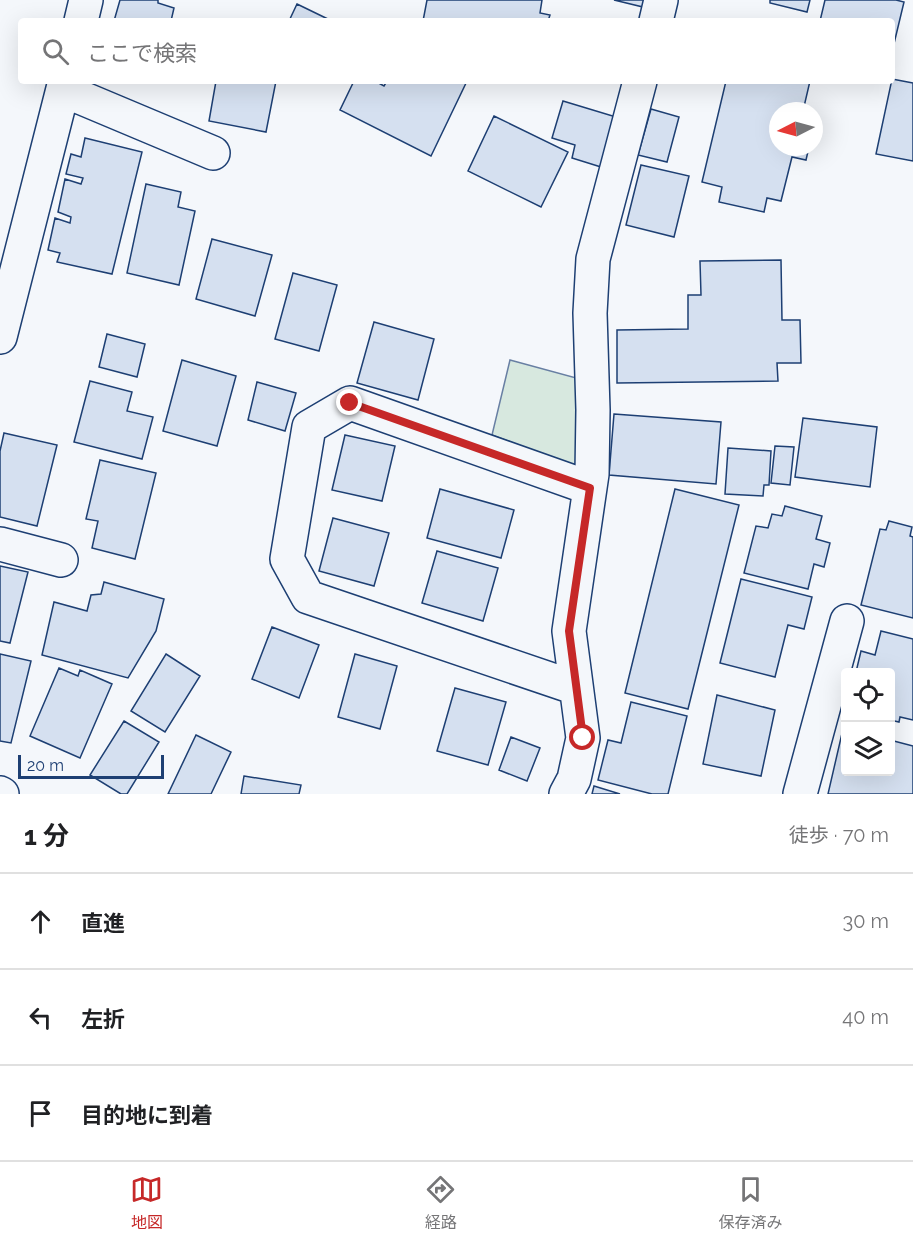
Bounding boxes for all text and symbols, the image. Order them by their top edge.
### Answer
search box [18,18,895,84]
icon: search [39,35,72,68]
text: ここで検索 [87,40,197,66]
north arrow [769,102,823,156]
route end [336,389,362,415]
map controls [841,668,895,776]
button: locate [841,668,895,722]
button: layers [841,722,895,776]
route start [569,724,595,750]
scale bar [18,752,164,780]
text: 20 m [27,756,64,775]
text: 1 分 [24,821,69,851]
text: 徒歩 · 70 m [789,823,889,847]
icon: ahead [24,905,57,938]
text: 30 m [843,909,889,933]
text: 直進 [81,910,125,936]
icon: left [24,1001,57,1034]
text: 40 m [842,1005,889,1029]
text: 左折 [81,1006,125,1032]
icon: arrive [24,1097,57,1130]
text: 目的地に到着 [81,1102,213,1128]
tab: 地図 [130,1173,163,1233]
tab: 経路 [424,1173,457,1233]
tab: 保存済み [718,1173,782,1233]

